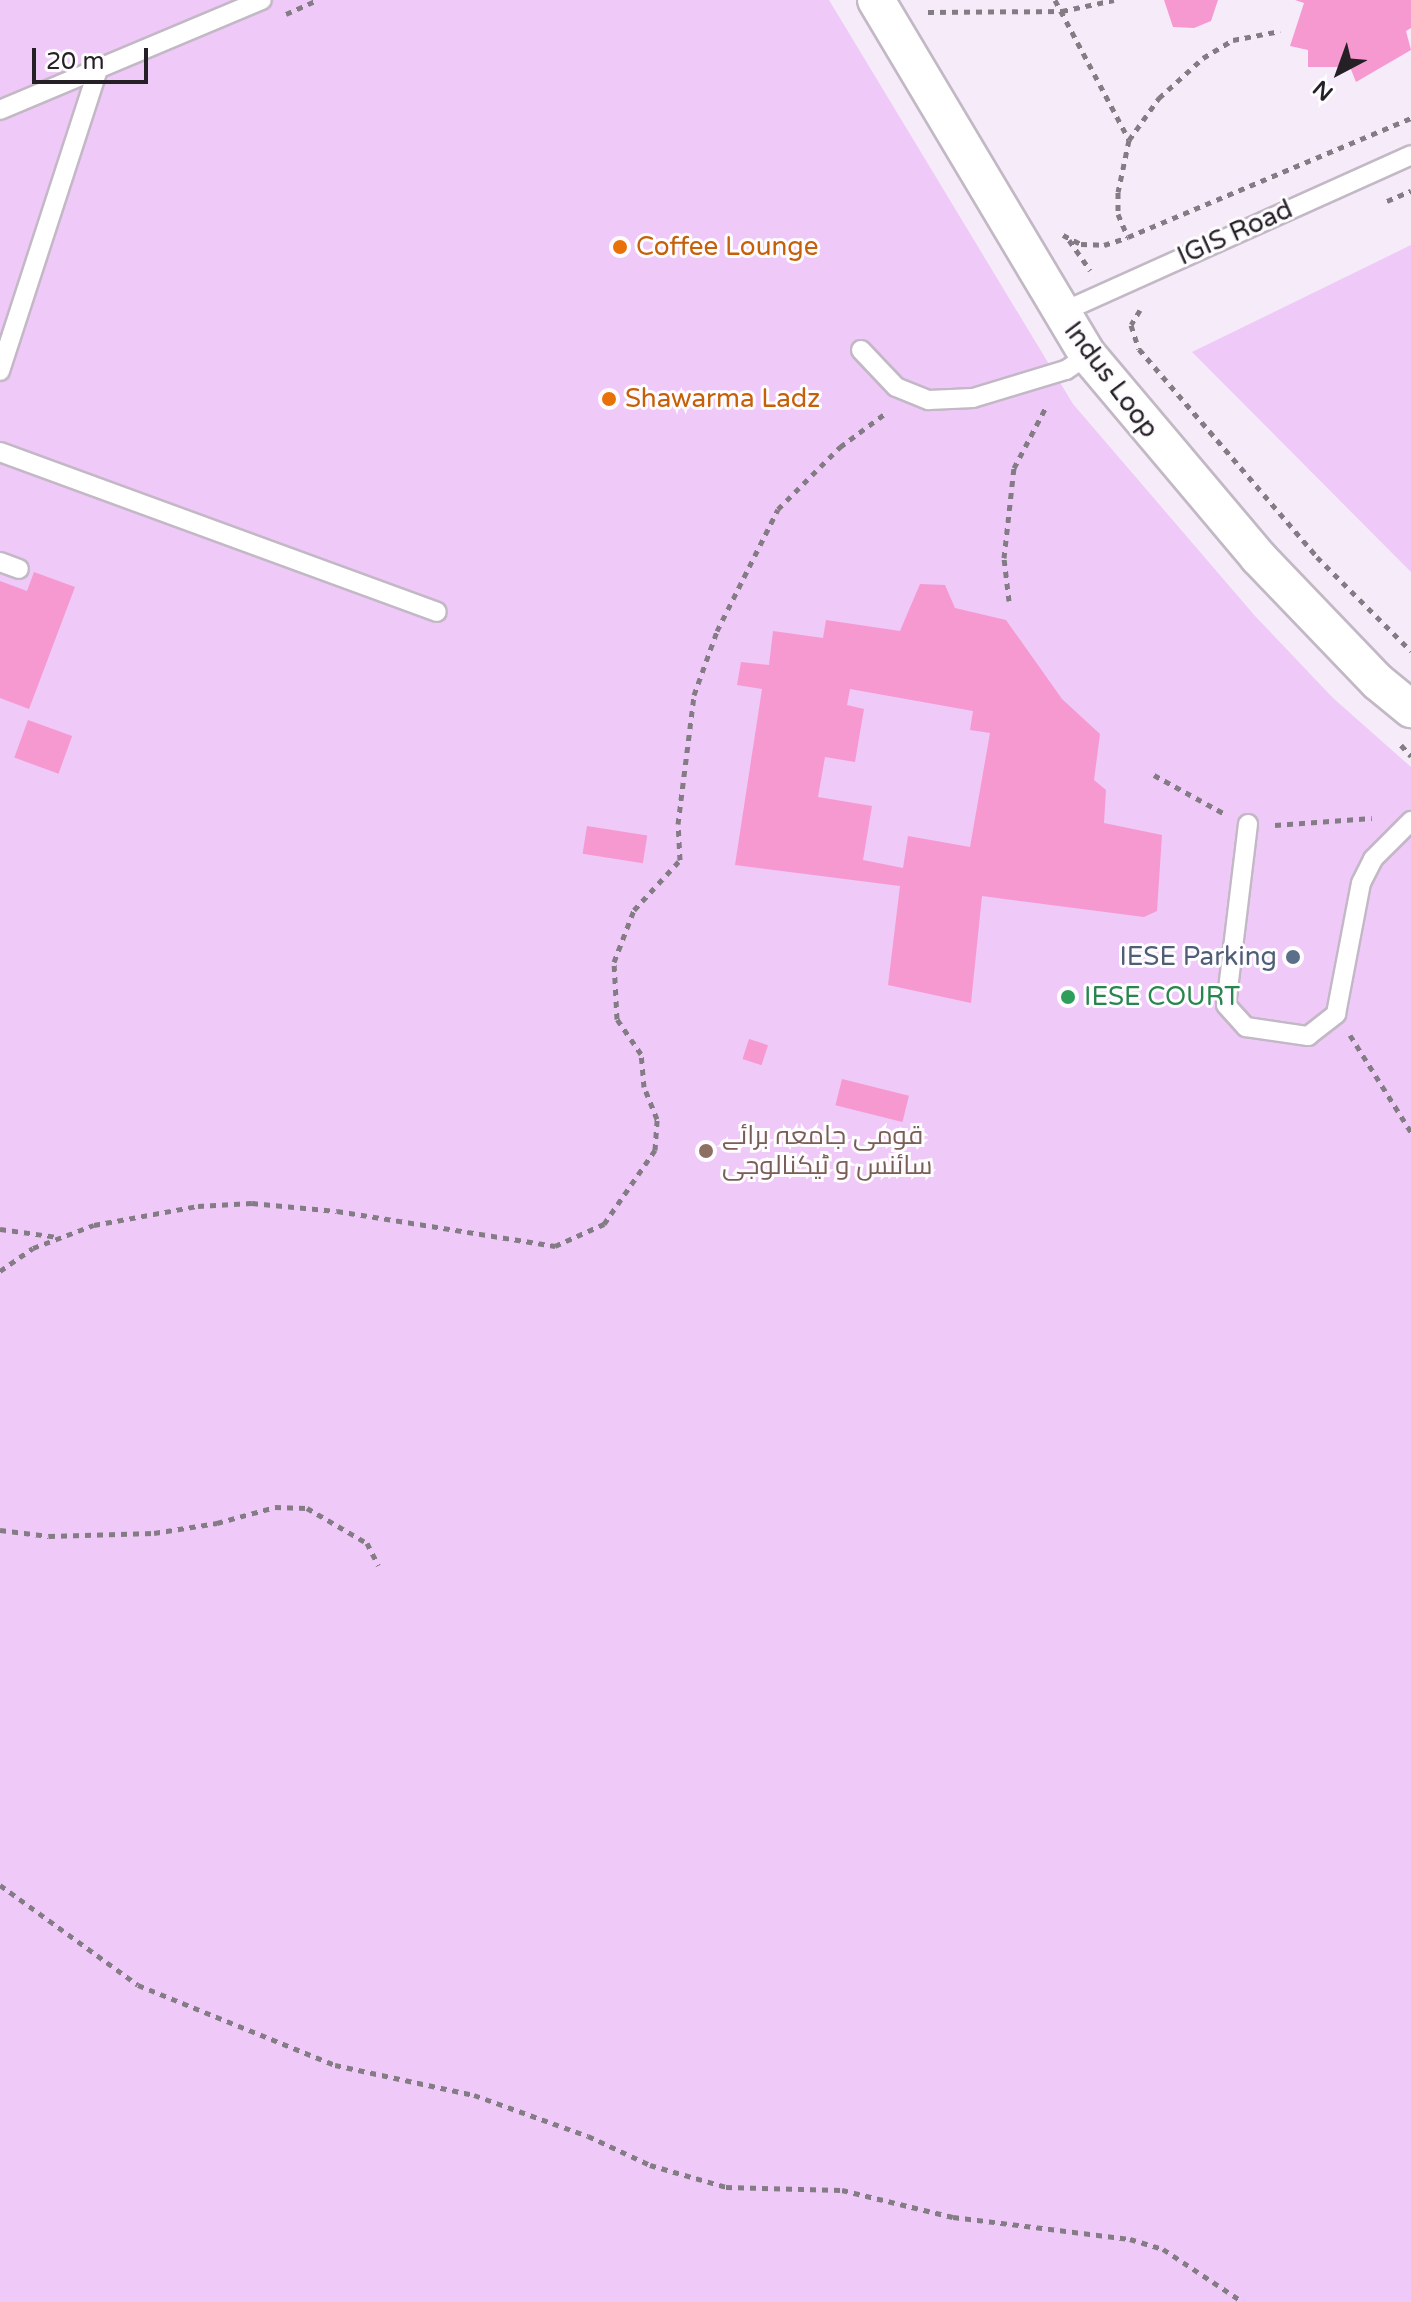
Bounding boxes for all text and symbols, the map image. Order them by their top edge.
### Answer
scale bar [36,32,152,82]
north arrow [1299,32,1379,112]
text: 20 m [46,47,104,76]
text: N [1308,75,1338,106]
street label: IGIS Road [1173,194,1297,272]
place label: Coffee Lounge [636,231,818,263]
marker: Coffee Lounge [611,238,629,256]
street label: Indus Loop [1057,316,1165,444]
place label: Shawarma Ladz [625,383,820,415]
marker: Shawarma Ladz [600,390,618,408]
place label: IESE Parking [1119,941,1277,973]
marker: IESE Parking [1284,948,1302,966]
place label: IESE COURT [1084,981,1240,1013]
marker: IESE COURT [1059,988,1077,1006]
place label: قومی جامعہ برائے سائنس و ٹیکنالوجی [722,1120,932,1182]
marker: قومی جامعہ برائے سائنس و ٹیکنالوجی [697,1142,715,1160]

